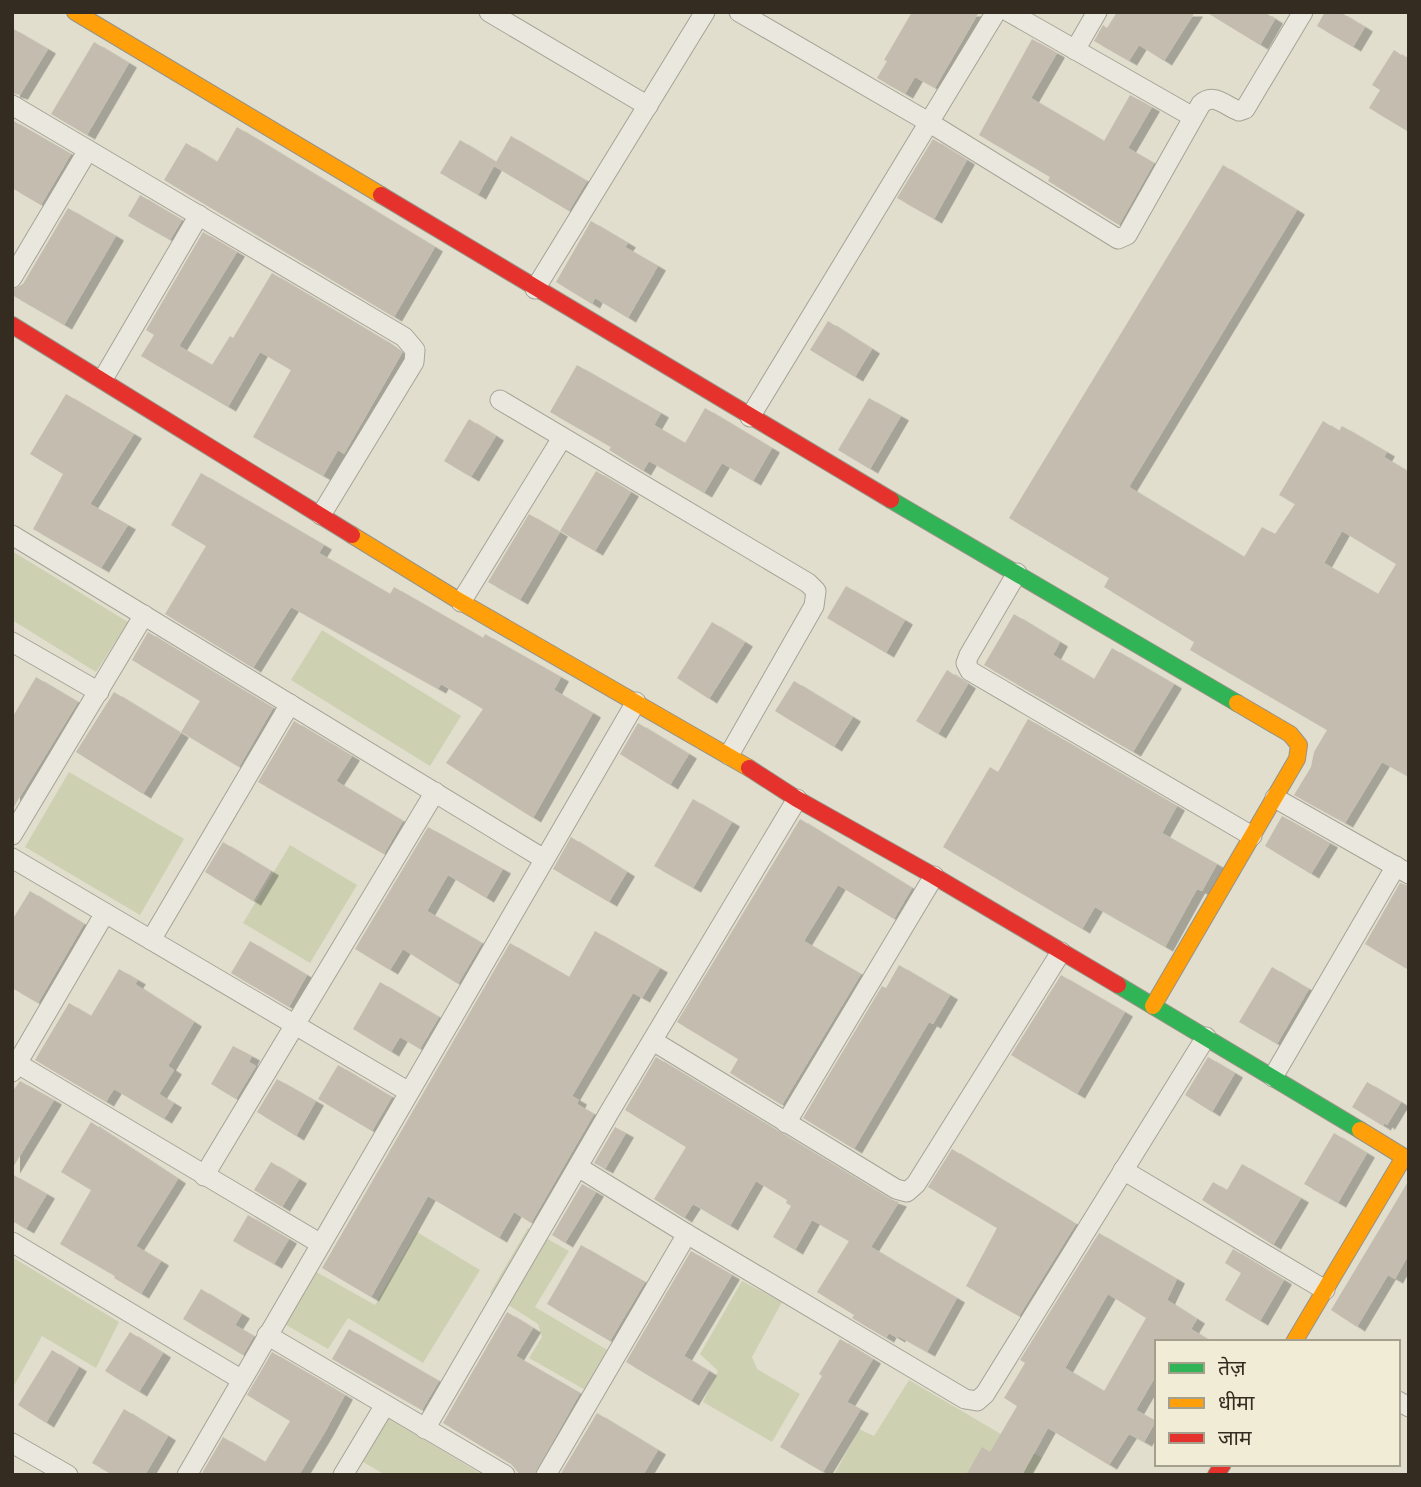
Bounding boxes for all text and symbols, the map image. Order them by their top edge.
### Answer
legend [1155,1340,1400,1466]
text: तेज़ [1218,1356,1246,1380]
text: धीमा [1218,1391,1255,1415]
text: जाम [1218,1426,1252,1450]

